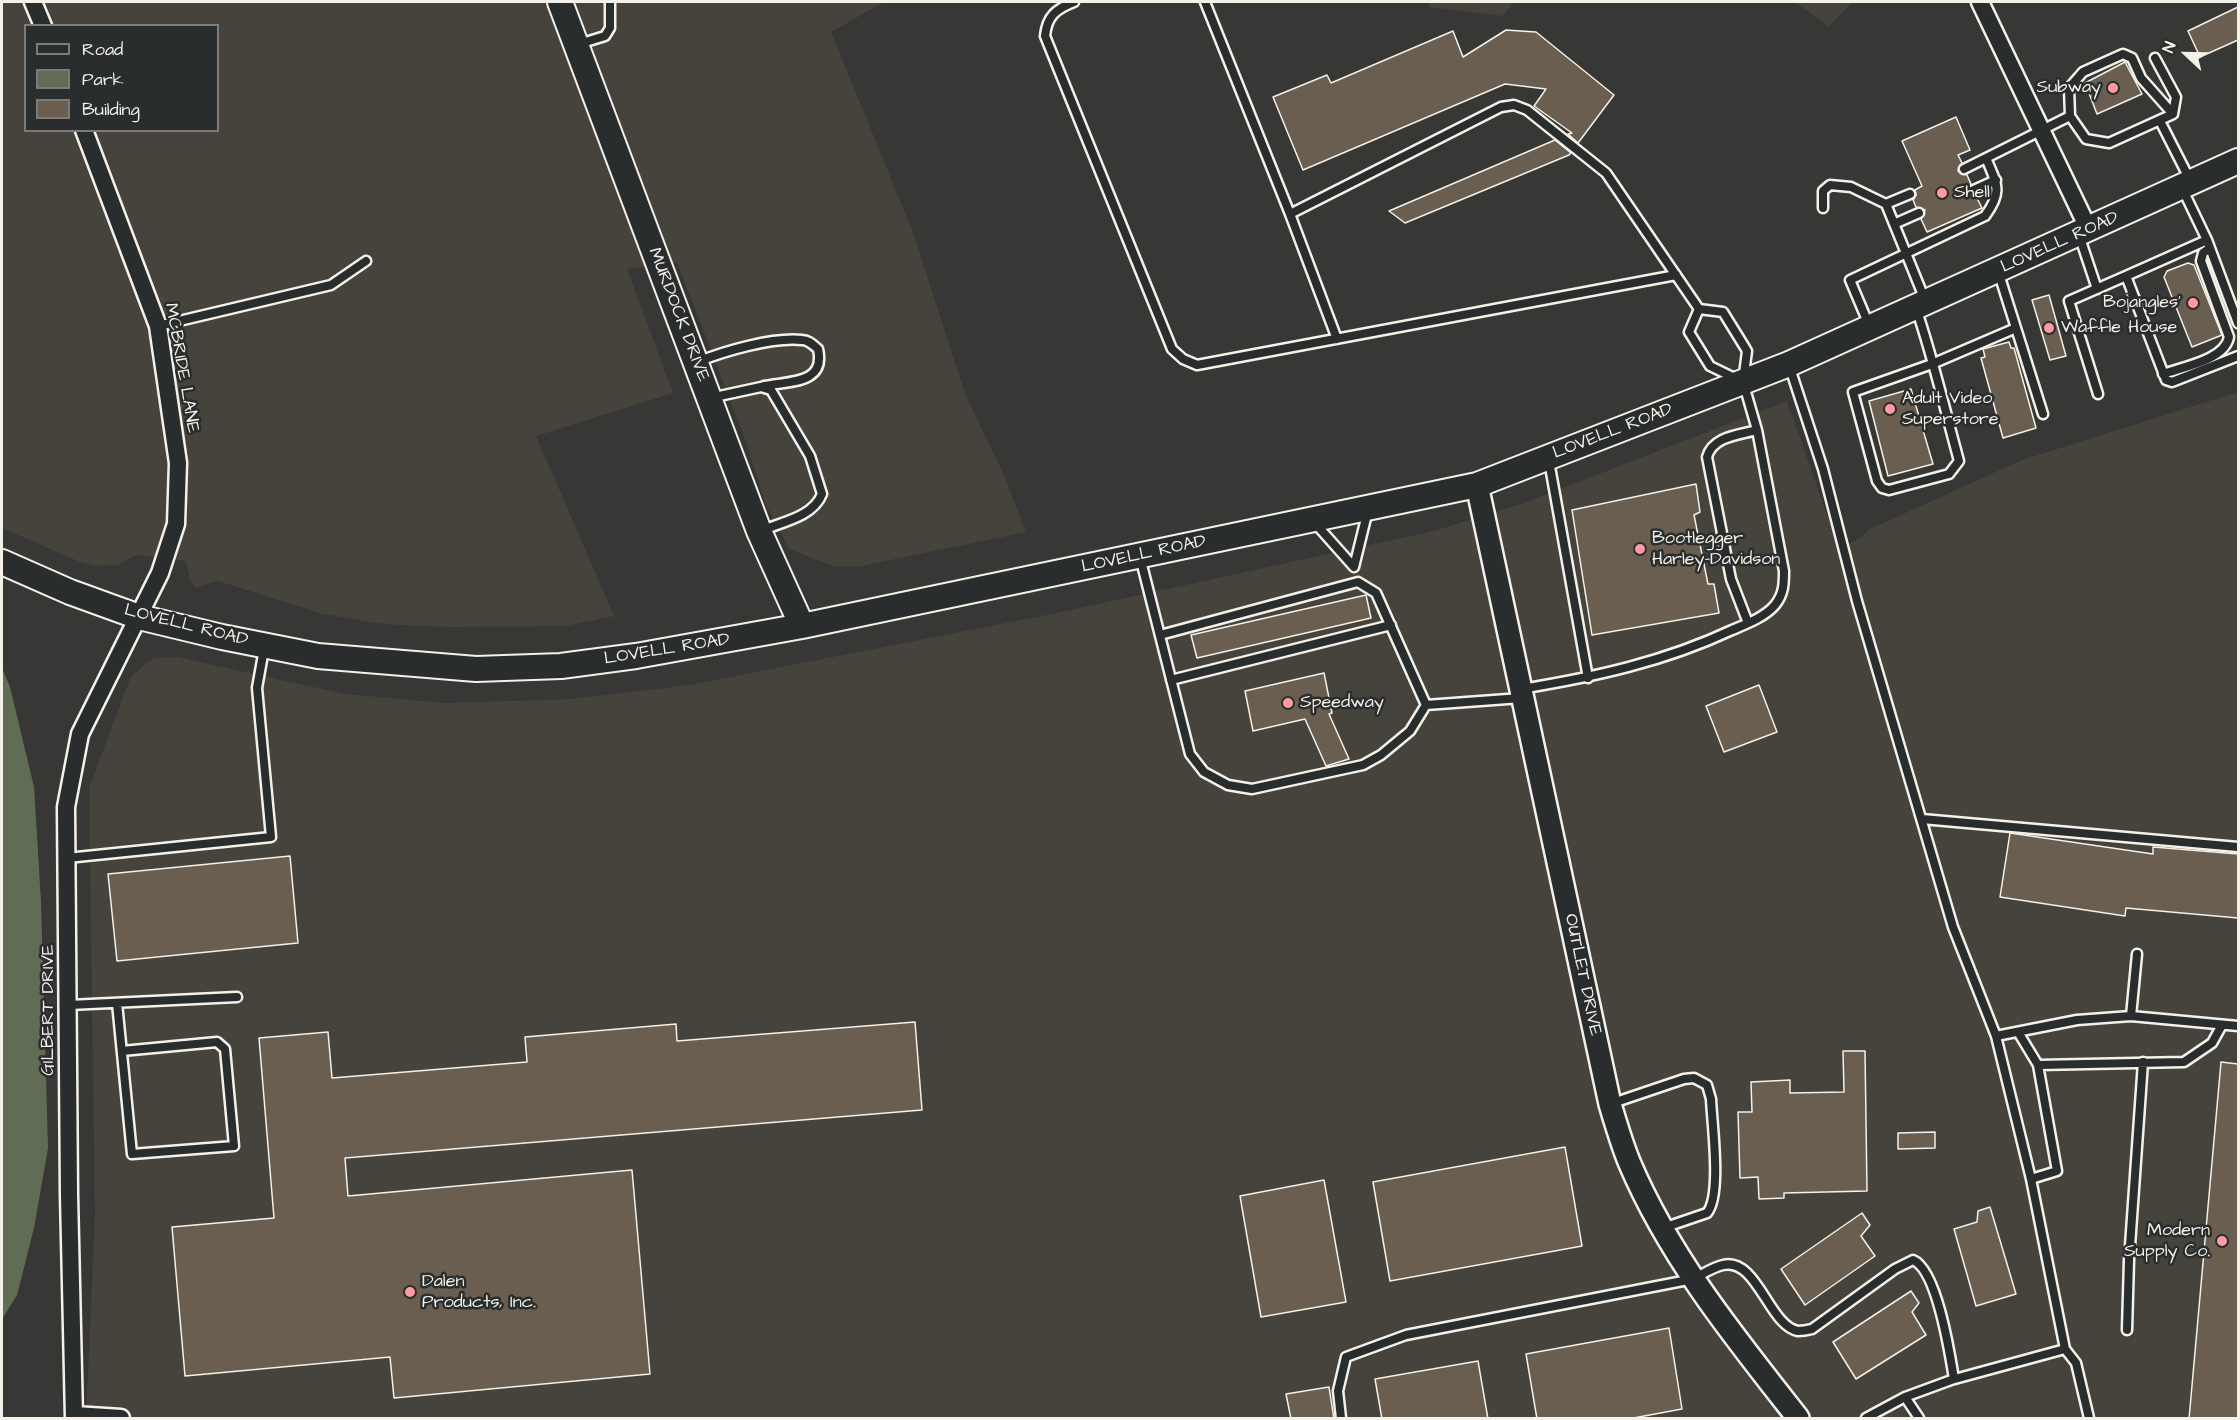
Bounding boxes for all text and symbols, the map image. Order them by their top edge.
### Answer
legend [24,24,219,132]
north arrow [2156,24,2216,84]
text: Road [82,37,123,62]
text: N [2157,38,2181,56]
text: Park [82,67,124,92]
place label: Subway [2037,77,2101,99]
marker: Subway [2106,81,2120,95]
text: Building [82,97,140,122]
place label: Shell [1954,182,1990,204]
marker: Shell [1935,186,1949,200]
street label: LOVELL ROAD [1998,207,2122,279]
street label: MURDOCK DRIVE [643,245,713,385]
place label: Bojangles' [2103,292,2181,314]
marker: Bojangles' [2186,296,2200,310]
street label: MCBRIDE LANE [159,301,203,435]
place label: Waffle House [2061,317,2177,339]
marker: Waffle House [2042,321,2056,335]
place label: Adult Video Superstore [1902,388,1999,430]
street label: LOVELL ROAD [1550,399,1676,465]
marker: Adult Video Superstore [1883,402,1897,416]
place label: Bootlegger Harley-Davidson [1652,528,1780,570]
street label: LOVELL ROAD [1080,531,1208,579]
marker: Bootlegger Harley-Davidson [1633,542,1647,556]
street label: LOVELL ROAD [122,600,250,652]
street label: LOVELL ROAD [603,629,731,671]
place label: Speedway [1300,692,1384,714]
marker: Speedway [1281,696,1295,710]
street label: OUTLET DRIVE [1559,912,1605,1038]
street label: GILBERT DRIVE [38,944,60,1076]
place label: Modern Supply Co. [2124,1220,2210,1262]
marker: Modern Supply Co. [2215,1234,2229,1248]
place label: Dalen Products, Inc. [422,1271,536,1314]
marker: Dalen Products, Inc. [403,1285,417,1299]

